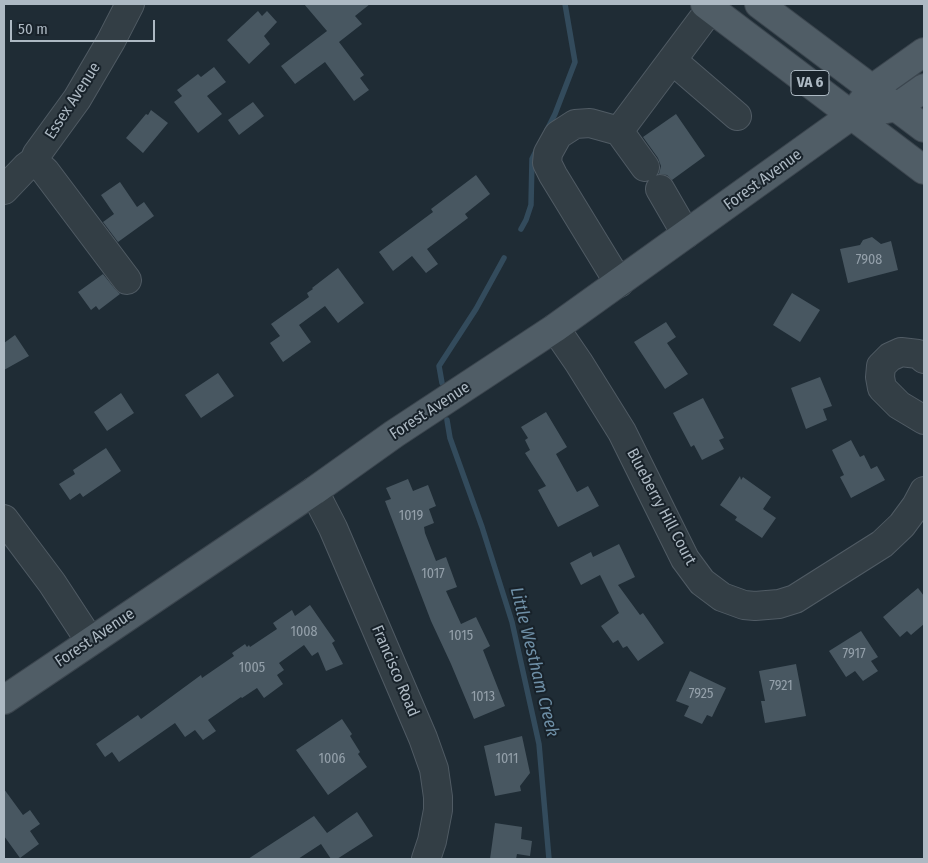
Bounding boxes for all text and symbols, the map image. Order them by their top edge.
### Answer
scale bar [12,10,158,42]
text: 50 m [18,20,48,38]
street label: Essex Avenue [41,59,105,143]
road number: VA 6 [791,70,829,96]
street label: Forest Avenue [720,145,806,215]
house number: 7908 [856,252,882,268]
street label: Forest Avenue [386,378,474,444]
street label: Blueberry Hill Court [622,446,700,568]
house number: 1019 [399,508,423,524]
house number: 1017 [421,566,445,582]
water label: Little Westham Creek [505,585,563,739]
street label: Forest Avenue [52,604,138,672]
street label: Francisco Road [367,622,423,720]
house number: 1008 [290,624,318,640]
house number: 1015 [449,628,473,644]
house number: 7917 [842,646,866,662]
house number: 1005 [239,660,265,676]
house number: 7921 [769,678,793,694]
house number: 7925 [689,686,713,702]
house number: 1013 [471,689,495,705]
house number: 1006 [319,751,345,767]
house number: 1011 [495,751,519,767]

